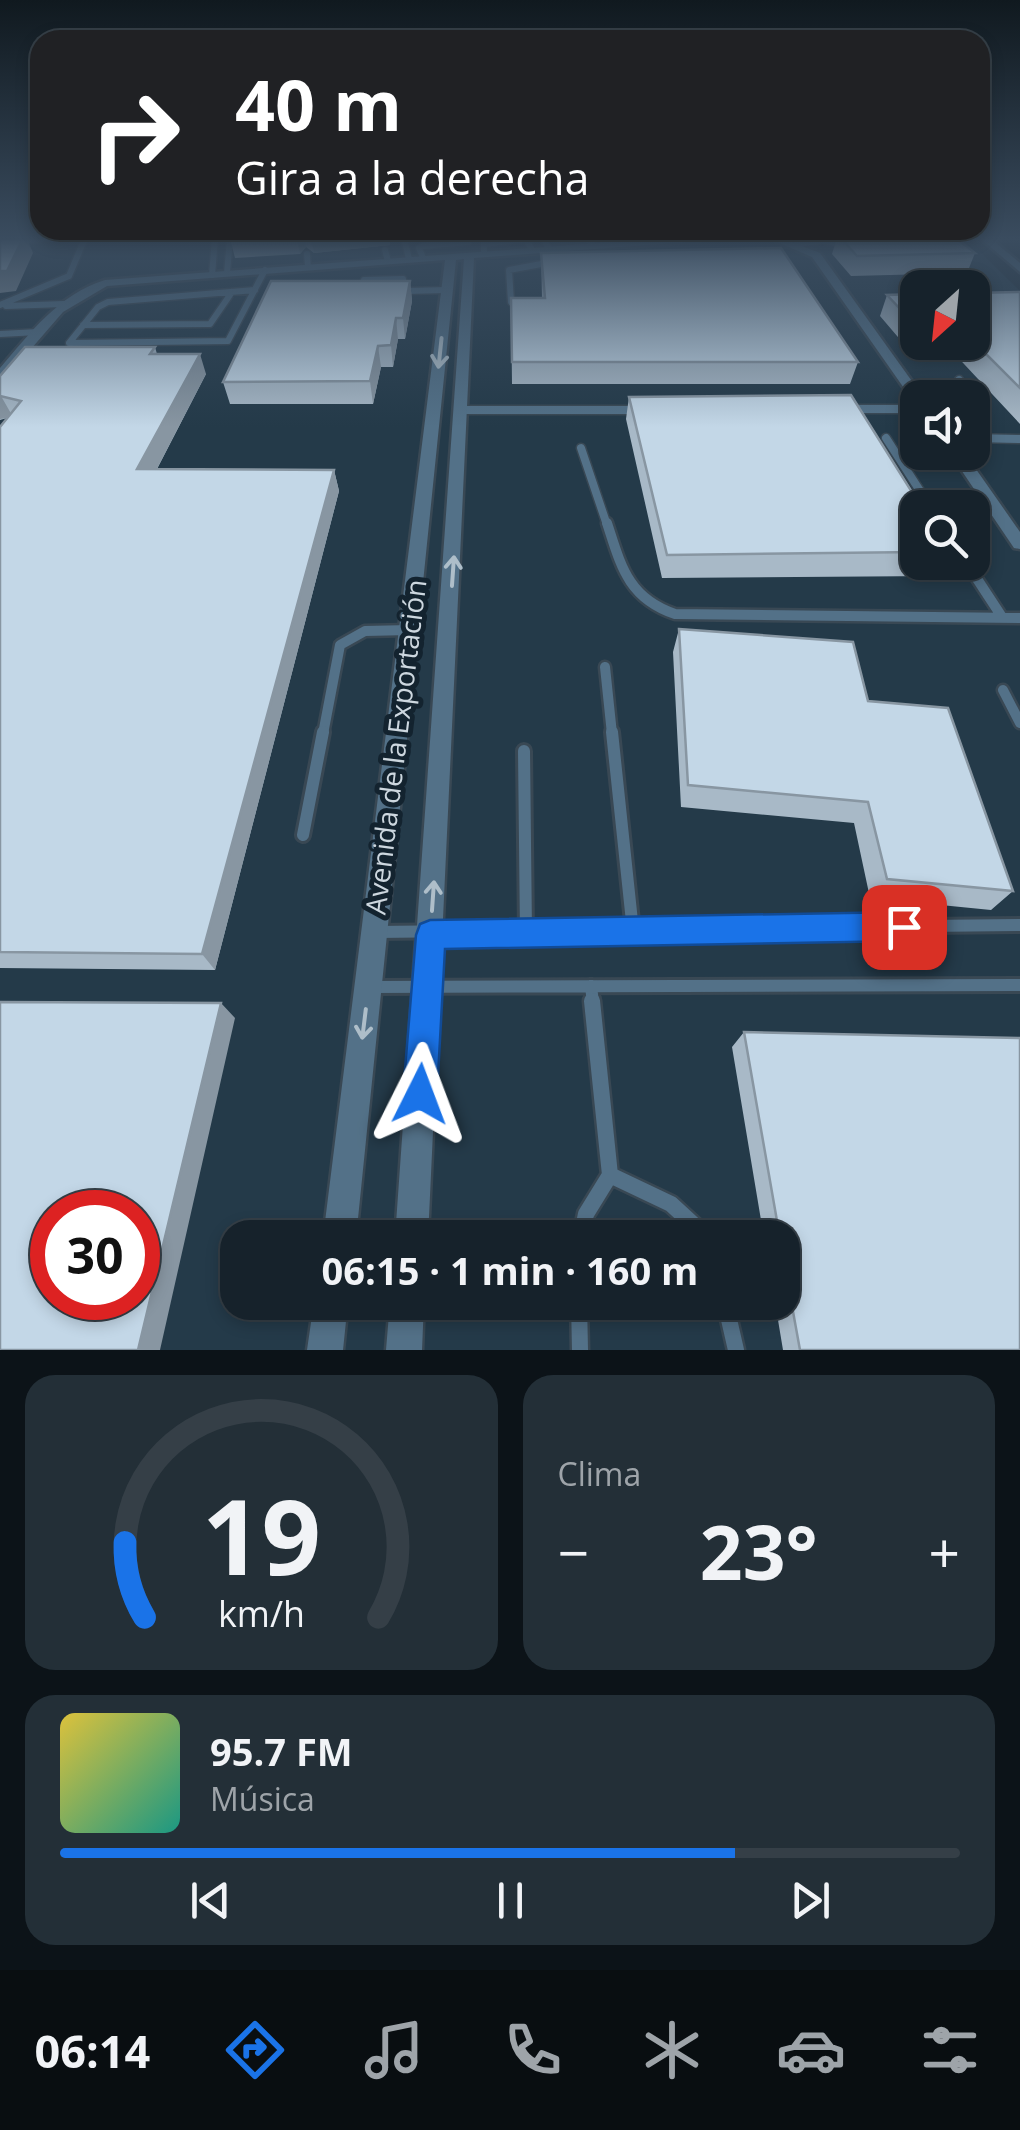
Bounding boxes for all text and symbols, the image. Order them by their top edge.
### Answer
text: 40 m [235,56,402,152]
icon: right [70,70,200,200]
text: Gira a la derecha [235,147,590,208]
north arrow [900,270,990,360]
map controls [900,270,990,580]
one-way arrow [430,336,449,369]
button: sound [900,380,990,470]
button: search [900,490,990,580]
one-way arrow [444,556,463,588]
street label: Avenida de la Exportación [356,577,434,917]
one-way arrow [424,880,443,912]
pin [862,885,947,970]
icon: arrive [877,900,932,955]
one-way arrow [355,1007,373,1039]
position arrow [368,1042,472,1146]
speed limit sign: 30 [30,1190,160,1320]
text: 06:15 · 1 min · 160 m [322,1244,698,1296]
text: Clima [558,1452,641,1495]
text: 19 [202,1464,321,1605]
text: 23° [700,1500,818,1602]
text: − [558,1514,589,1589]
text: + [929,1514,960,1589]
text: km/h [218,1589,305,1637]
text: 95.7 FM [210,1725,353,1777]
text: Música [210,1777,315,1820]
icon: previous [183,1873,238,1928]
icon: pause [483,1873,538,1928]
icon: next [783,1873,838,1928]
icon: directions [220,2015,290,2085]
icon: music [359,2015,429,2085]
icon: phone [498,2015,568,2085]
icon: climate [637,2015,707,2085]
icon: car [776,2015,846,2085]
icon: filters [915,2015,985,2085]
text: 06:14 [35,2020,150,2081]

